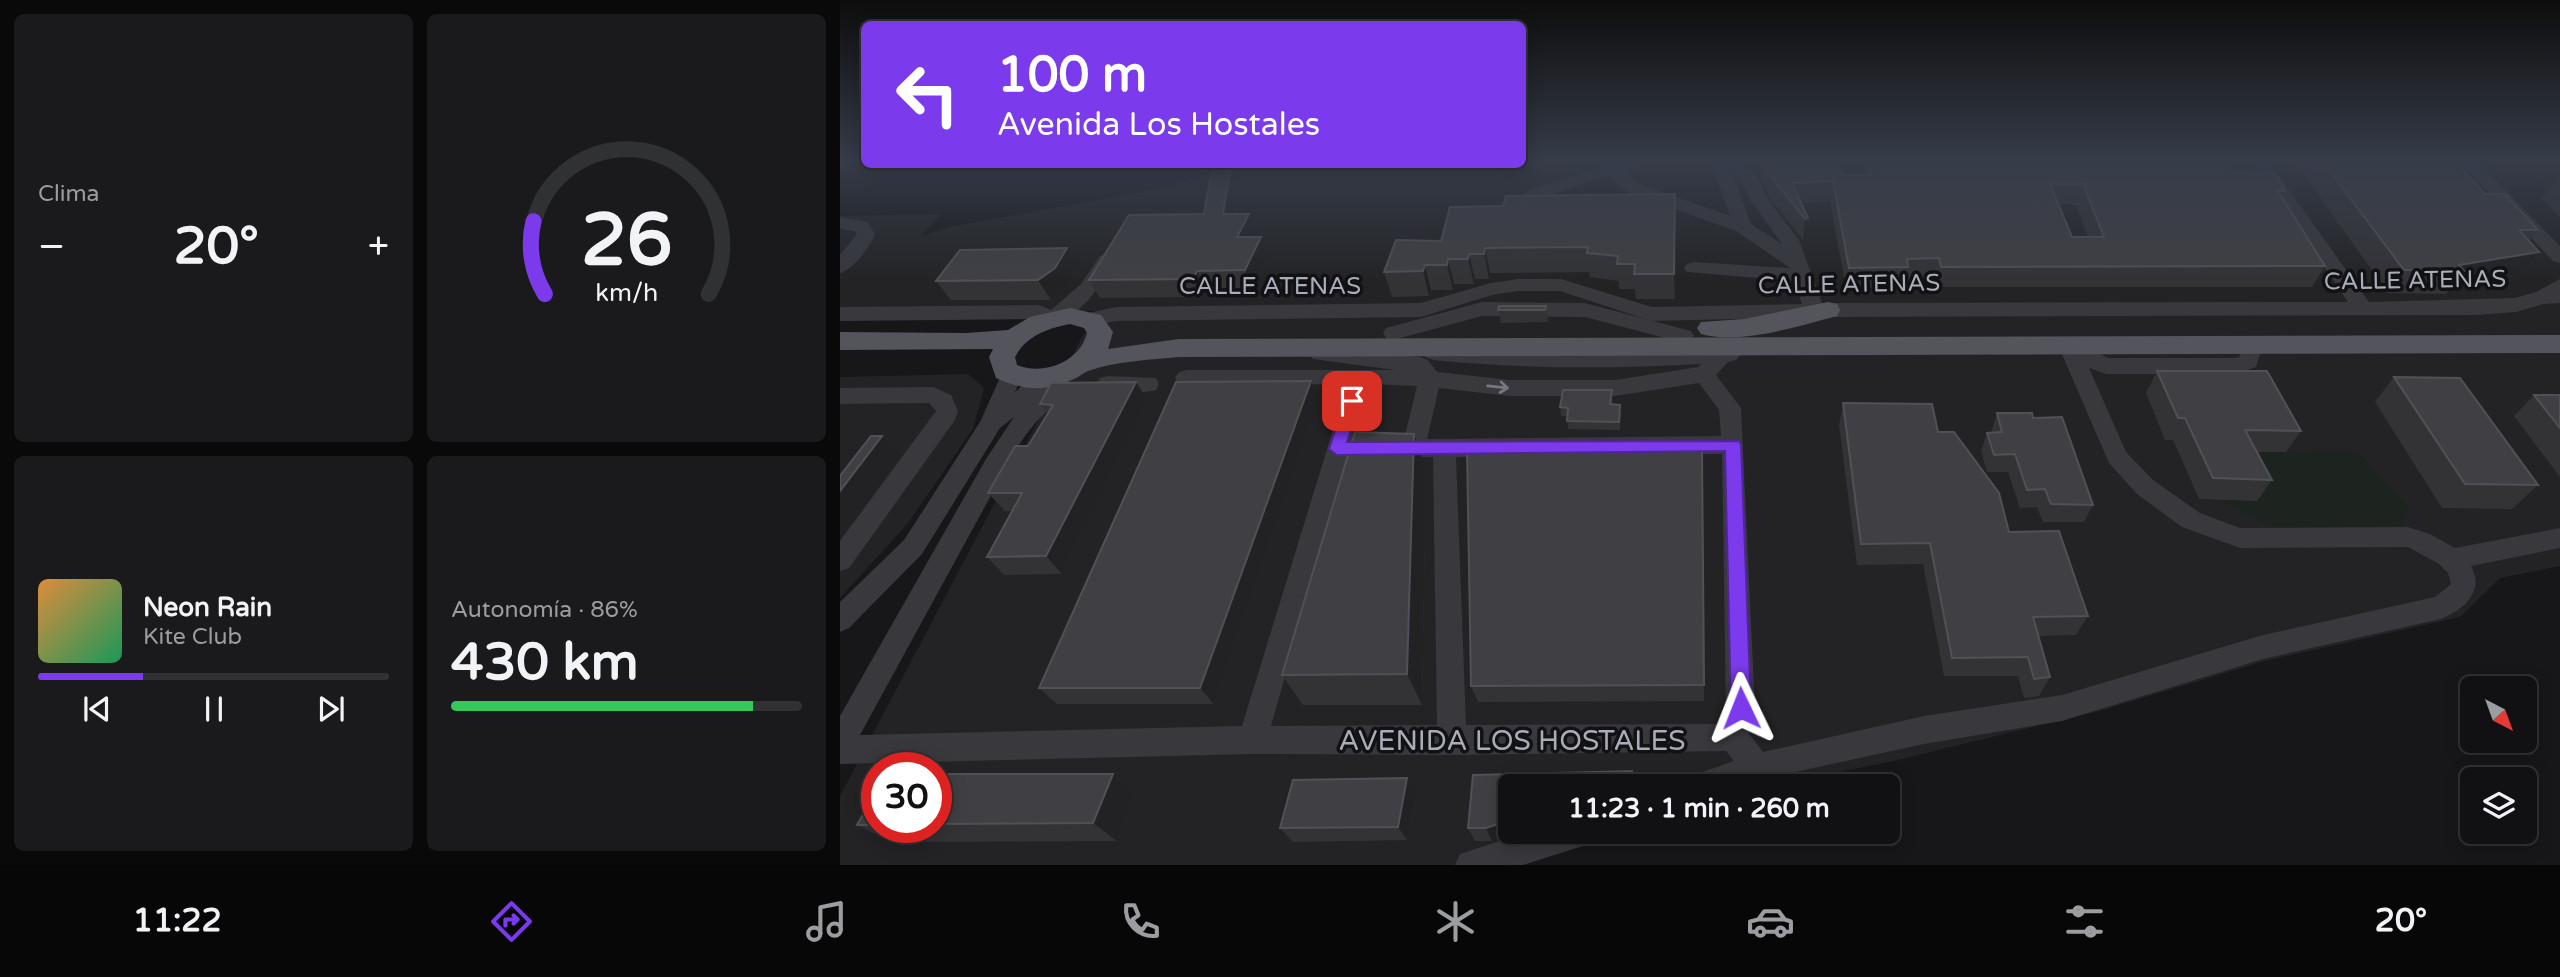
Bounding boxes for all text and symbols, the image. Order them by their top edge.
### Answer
text: 100 m [997,46,1147,105]
icon: left [882,49,973,140]
text: Avenida Los Hostales [997,106,1320,144]
text: Clima [38,180,99,208]
text: 26 [581,197,672,285]
text: 20° [174,215,259,278]
text: − [38,224,65,270]
text: + [368,224,389,270]
street label: CALLE ATENAS [2324,264,2506,297]
street label: CALLE ATENAS [1758,268,1940,301]
street label: CALLE ATENAS [1179,272,1361,301]
text: km/h [595,278,658,308]
pin [1322,371,1382,431]
one-way arrow [1486,381,1509,394]
icon: arrive [1333,382,1371,420]
text: Neon Rain [143,592,272,623]
text: Autonomía · 86% [451,596,638,624]
text: Kite Club [143,623,242,651]
text: 430 km [451,631,639,694]
position arrow [1704,671,1778,745]
north arrow [2460,676,2538,752]
map controls [2460,676,2537,844]
icon: previous [78,690,116,728]
icon: pause [195,690,233,728]
icon: next [312,690,350,728]
street label: AVENIDA LOS HOSTALES [1338,724,1686,758]
speed limit sign: 30 [861,752,952,843]
button: layers [2460,767,2537,844]
text: 11:23 · 1 min · 260 m [1568,793,1830,824]
icon: directions [487,897,536,946]
icon: music [802,897,851,946]
icon: phone [1116,897,1165,946]
icon: climate [1431,897,1480,946]
icon: car [1746,897,1795,946]
icon: filters [2060,897,2109,946]
text: 11:22 [133,902,222,940]
text: 20° [2375,902,2427,940]

